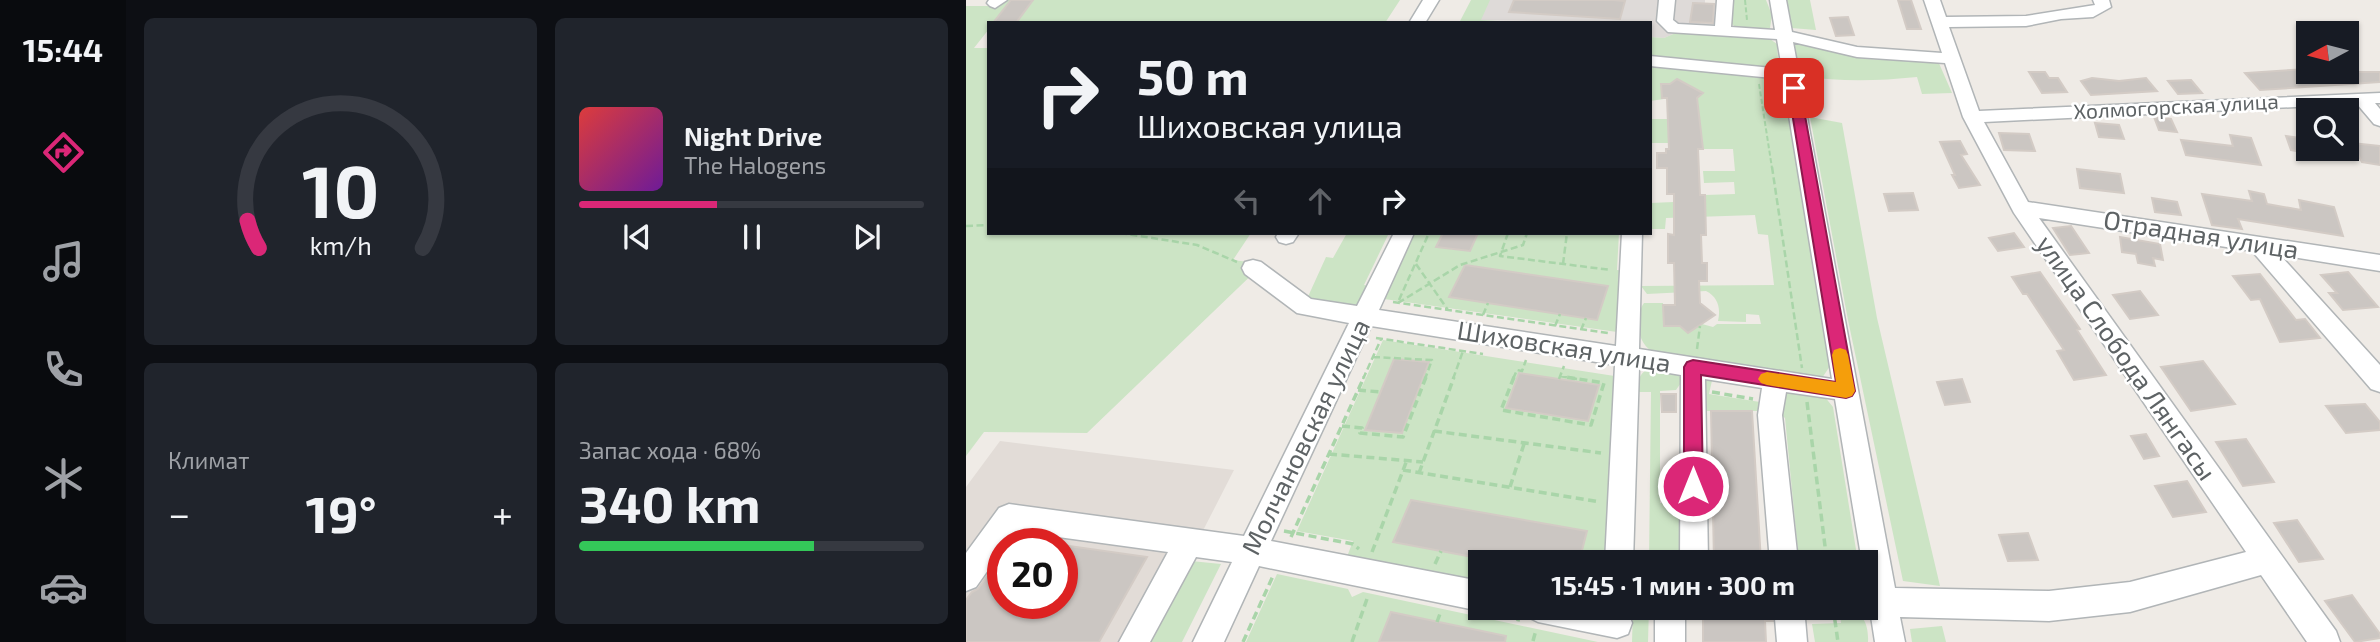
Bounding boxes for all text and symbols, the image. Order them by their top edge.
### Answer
north arrow [2296,21,2359,84]
map controls [2296,21,2359,161]
text: 15:44 [23,30,103,68]
text: 50 m [1137,46,1249,105]
icon: right [1022,49,1113,140]
pin [1764,58,1824,118]
icon: arrive [1775,69,1813,107]
street label: Холмогорская улица [2073,88,2279,124]
button: search [2296,98,2359,161]
text: Шиховская улица [1137,106,1403,144]
text: Night Drive [684,120,822,151]
icon: directions [39,128,88,177]
text: 10 [302,145,379,233]
text: The Halogens [684,151,826,179]
icon: left [1228,182,1266,220]
icon: ahead [1301,182,1339,220]
icon: right [1374,182,1412,220]
street label: Отрадная улица [2101,203,2301,265]
icon: previous [618,218,656,256]
icon: pause [733,218,771,256]
icon: next [848,218,886,256]
street label: улица Слобода Лянгасы [2030,229,2224,486]
text: km/h [309,230,372,260]
icon: music [39,237,88,286]
street label: Шиховская улица [1455,313,1673,379]
street label: Молчановская улица [1234,314,1376,560]
icon: phone [39,345,88,394]
text: Запас хода · 68% [579,436,761,464]
text: Климат [168,446,249,474]
position arrow [1656,449,1730,523]
icon: climate [39,454,88,503]
text: 340 km [579,471,761,533]
text: 19° [306,481,377,543]
text: − [168,490,190,536]
text: + [492,490,513,536]
speed limit sign: 20 [987,528,1078,619]
icon: car [39,563,88,612]
text: 15:45 · 1 мин · 300 m [1551,569,1795,600]

